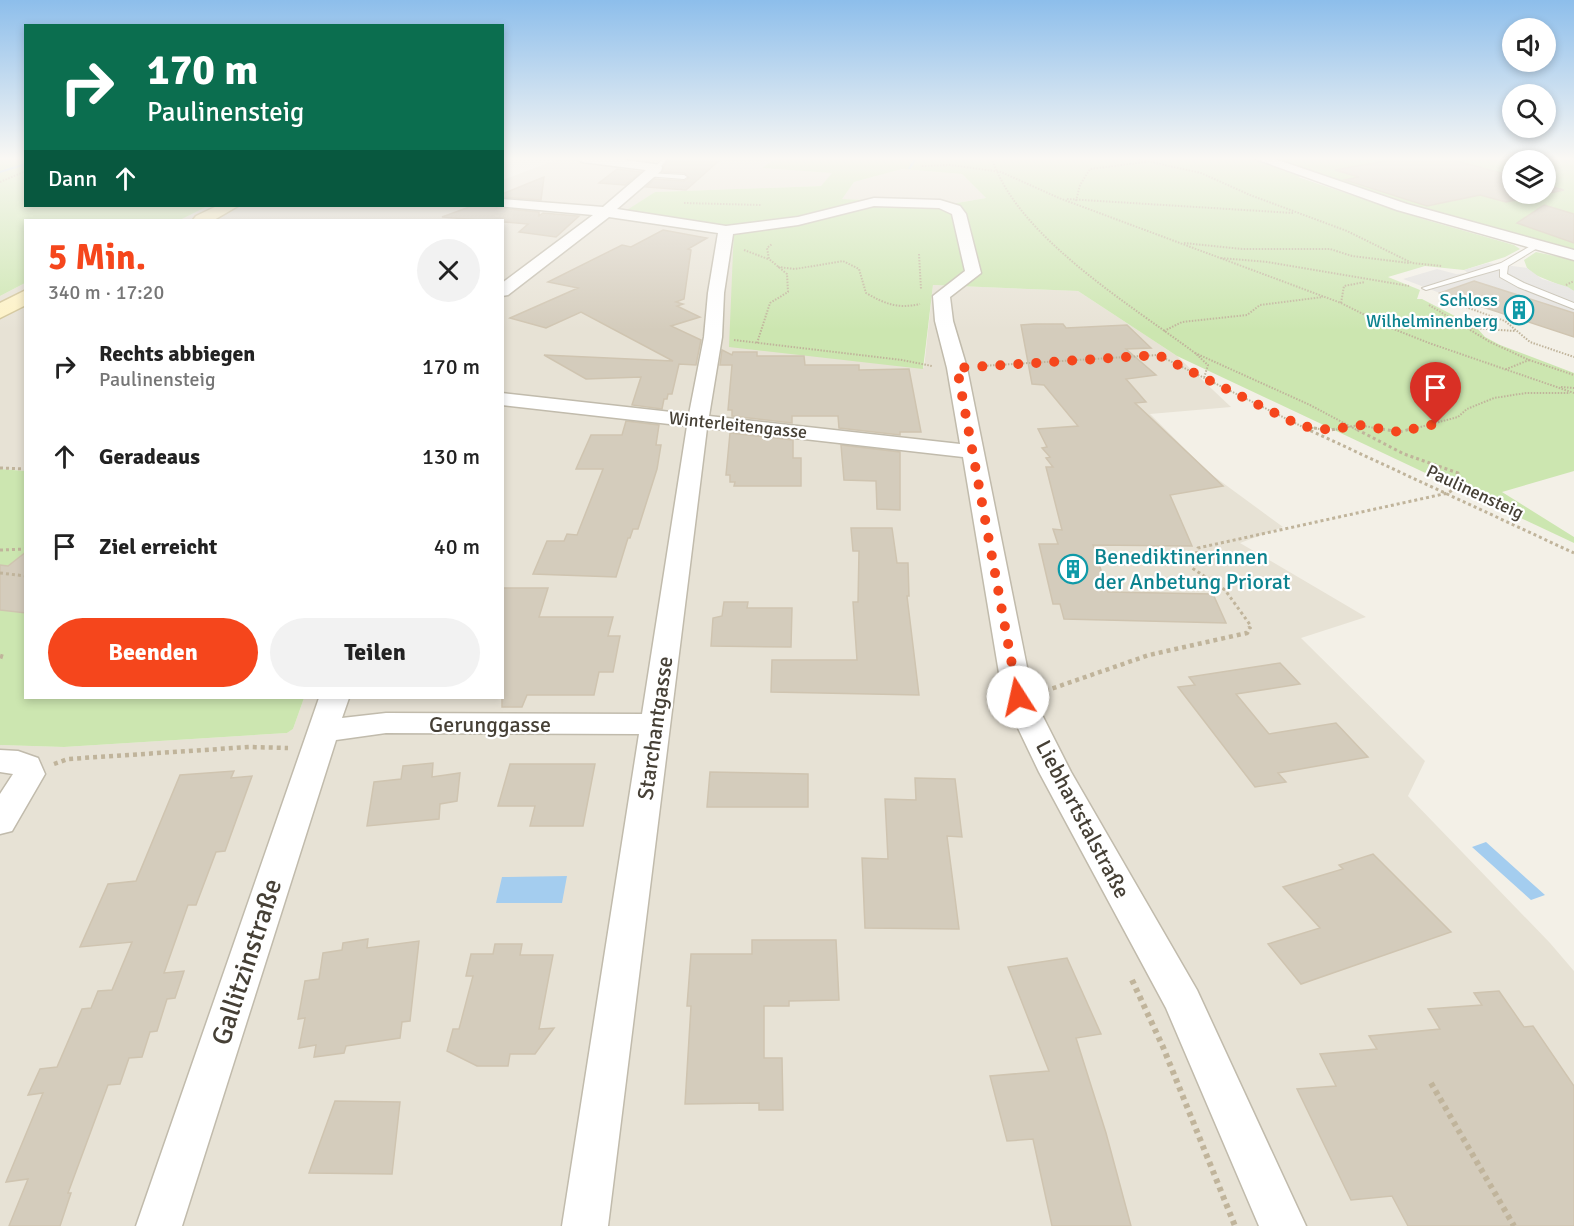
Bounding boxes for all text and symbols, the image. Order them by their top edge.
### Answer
map controls [1502,18,1556,204]
button: sound [1502,18,1556,72]
text: 170 m [147,45,258,96]
icon: right [48,48,126,126]
button: search [1502,84,1556,138]
text: Paulinensteig [147,96,304,129]
button: layers [1502,150,1556,204]
icon: ahead [109,162,142,195]
text: Dann [48,165,97,192]
text: 5 Min. [48,235,146,280]
button: close [417,239,480,302]
text: 340 m · 17:20 [48,280,164,305]
place label: Schloss Wilhelminenberg [1366,289,1498,332]
building icon: Schloss Wilhelminenberg [1503,294,1535,326]
text: Rechts abbiegen [99,340,255,367]
icon: right [48,350,81,383]
text: 170 m [422,353,480,380]
pin [1410,362,1461,424]
text: Paulinensteig [99,367,216,392]
icon: arrive [1419,371,1452,404]
street label: Winterleitengasse [668,407,808,443]
icon: ahead [48,440,81,473]
text: Geradeaus [99,443,200,470]
text: 130 m [422,443,480,470]
street label: Paulinensteig [1423,460,1527,524]
icon: arrive [48,530,81,563]
text: Ziel erreicht [99,533,217,560]
text: 40 m [434,533,480,560]
place label: Benediktinerinnen der Anbetung Priorat [1094,543,1291,595]
building icon: Benediktinerinnen der Anbetung Priorat [1057,553,1089,585]
button: Beenden [48,618,258,687]
button: Teilen [270,618,480,687]
street label: Starchantgasse [632,654,678,802]
position arrow [986,665,1050,729]
street label: Gerunggasse [429,711,551,738]
street label: Liebhartstalstraße [1030,735,1136,903]
street label: Gallitzinstraße [205,875,289,1049]

